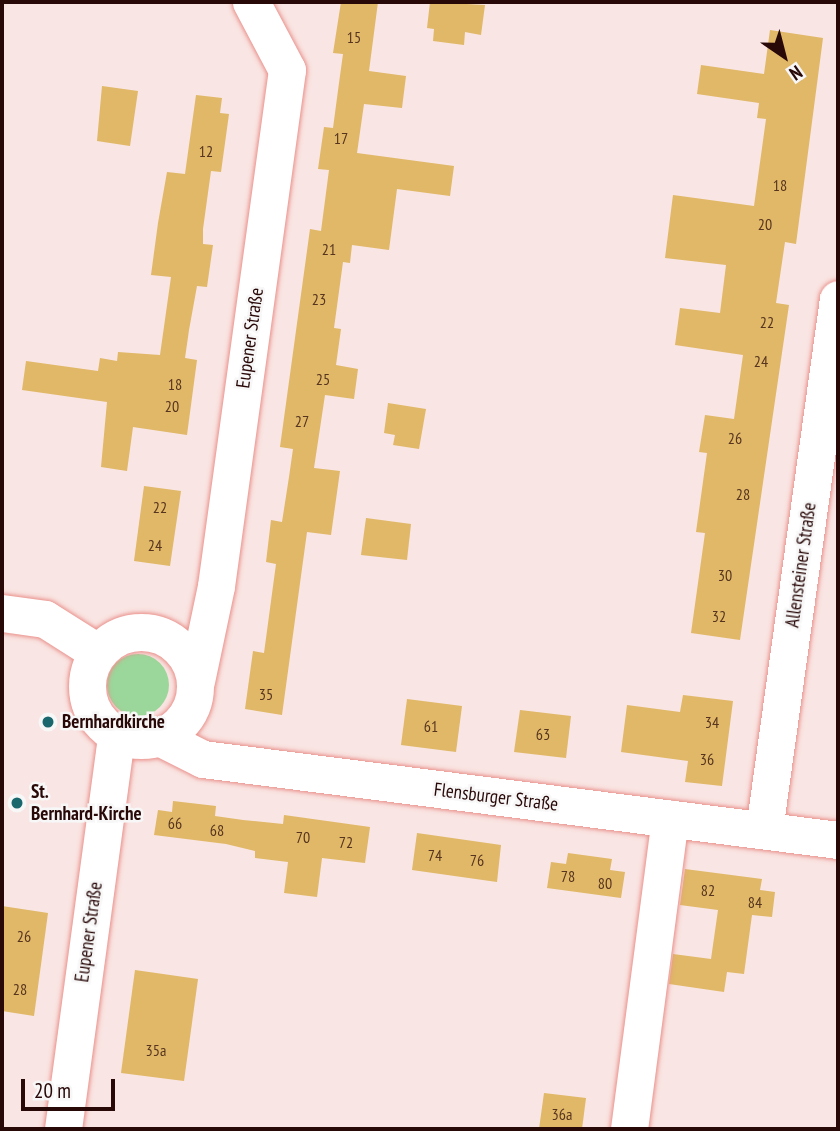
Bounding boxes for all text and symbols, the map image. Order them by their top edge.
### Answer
north arrow [749,21,819,91]
house number: 15 [347,27,361,47]
text: N [785,60,807,86]
house number: 17 [334,128,348,148]
house number: 12 [199,141,213,161]
house number: 18 [773,175,787,195]
house number: 20 [758,214,772,234]
house number: 21 [322,239,336,259]
street label: Eupener Straße [232,286,268,390]
house number: 23 [312,289,326,309]
house number: 22 [760,312,774,332]
house number: 24 [754,351,768,371]
house number: 25 [316,369,330,389]
house number: 18 [168,374,182,394]
house number: 20 [165,396,179,416]
house number: 27 [295,411,309,431]
house number: 26 [728,428,742,448]
house number: 28 [736,484,750,504]
house number: 22 [153,497,167,517]
street label: Allensteiner Straße [781,501,821,629]
house number: 24 [148,535,162,555]
house number: 30 [718,565,732,585]
house number: 32 [712,606,726,626]
house number: 35 [259,684,273,704]
place label: Bernhardkirche [62,711,165,733]
house number: 34 [705,712,719,732]
marker: Bernhardkirche [40,714,56,730]
house number: 61 [424,716,438,736]
house number: 63 [536,724,550,744]
house number: 36 [700,749,714,769]
street label: Flensburger Straße [433,778,559,816]
place label: St. Bernhard-Kirche [31,781,142,825]
marker: St. Bernhard-Kirche [9,795,25,811]
house number: 66 [168,813,182,833]
house number: 68 [210,820,224,840]
house number: 70 [296,827,310,847]
house number: 72 [339,832,353,852]
house number: 74 [428,845,442,865]
house number: 76 [470,850,484,870]
house number: 78 [561,866,575,886]
house number: 80 [598,873,612,893]
street label: Eupener Straße [71,880,107,984]
house number: 82 [701,880,715,900]
house number: 84 [748,892,762,912]
house number: 26 [17,926,31,946]
house number: 28 [13,979,27,999]
house number: 35a [146,1040,166,1060]
scale bar [24,1064,119,1108]
text: 20 m [34,1077,71,1104]
house number: 36a [552,1104,572,1124]

